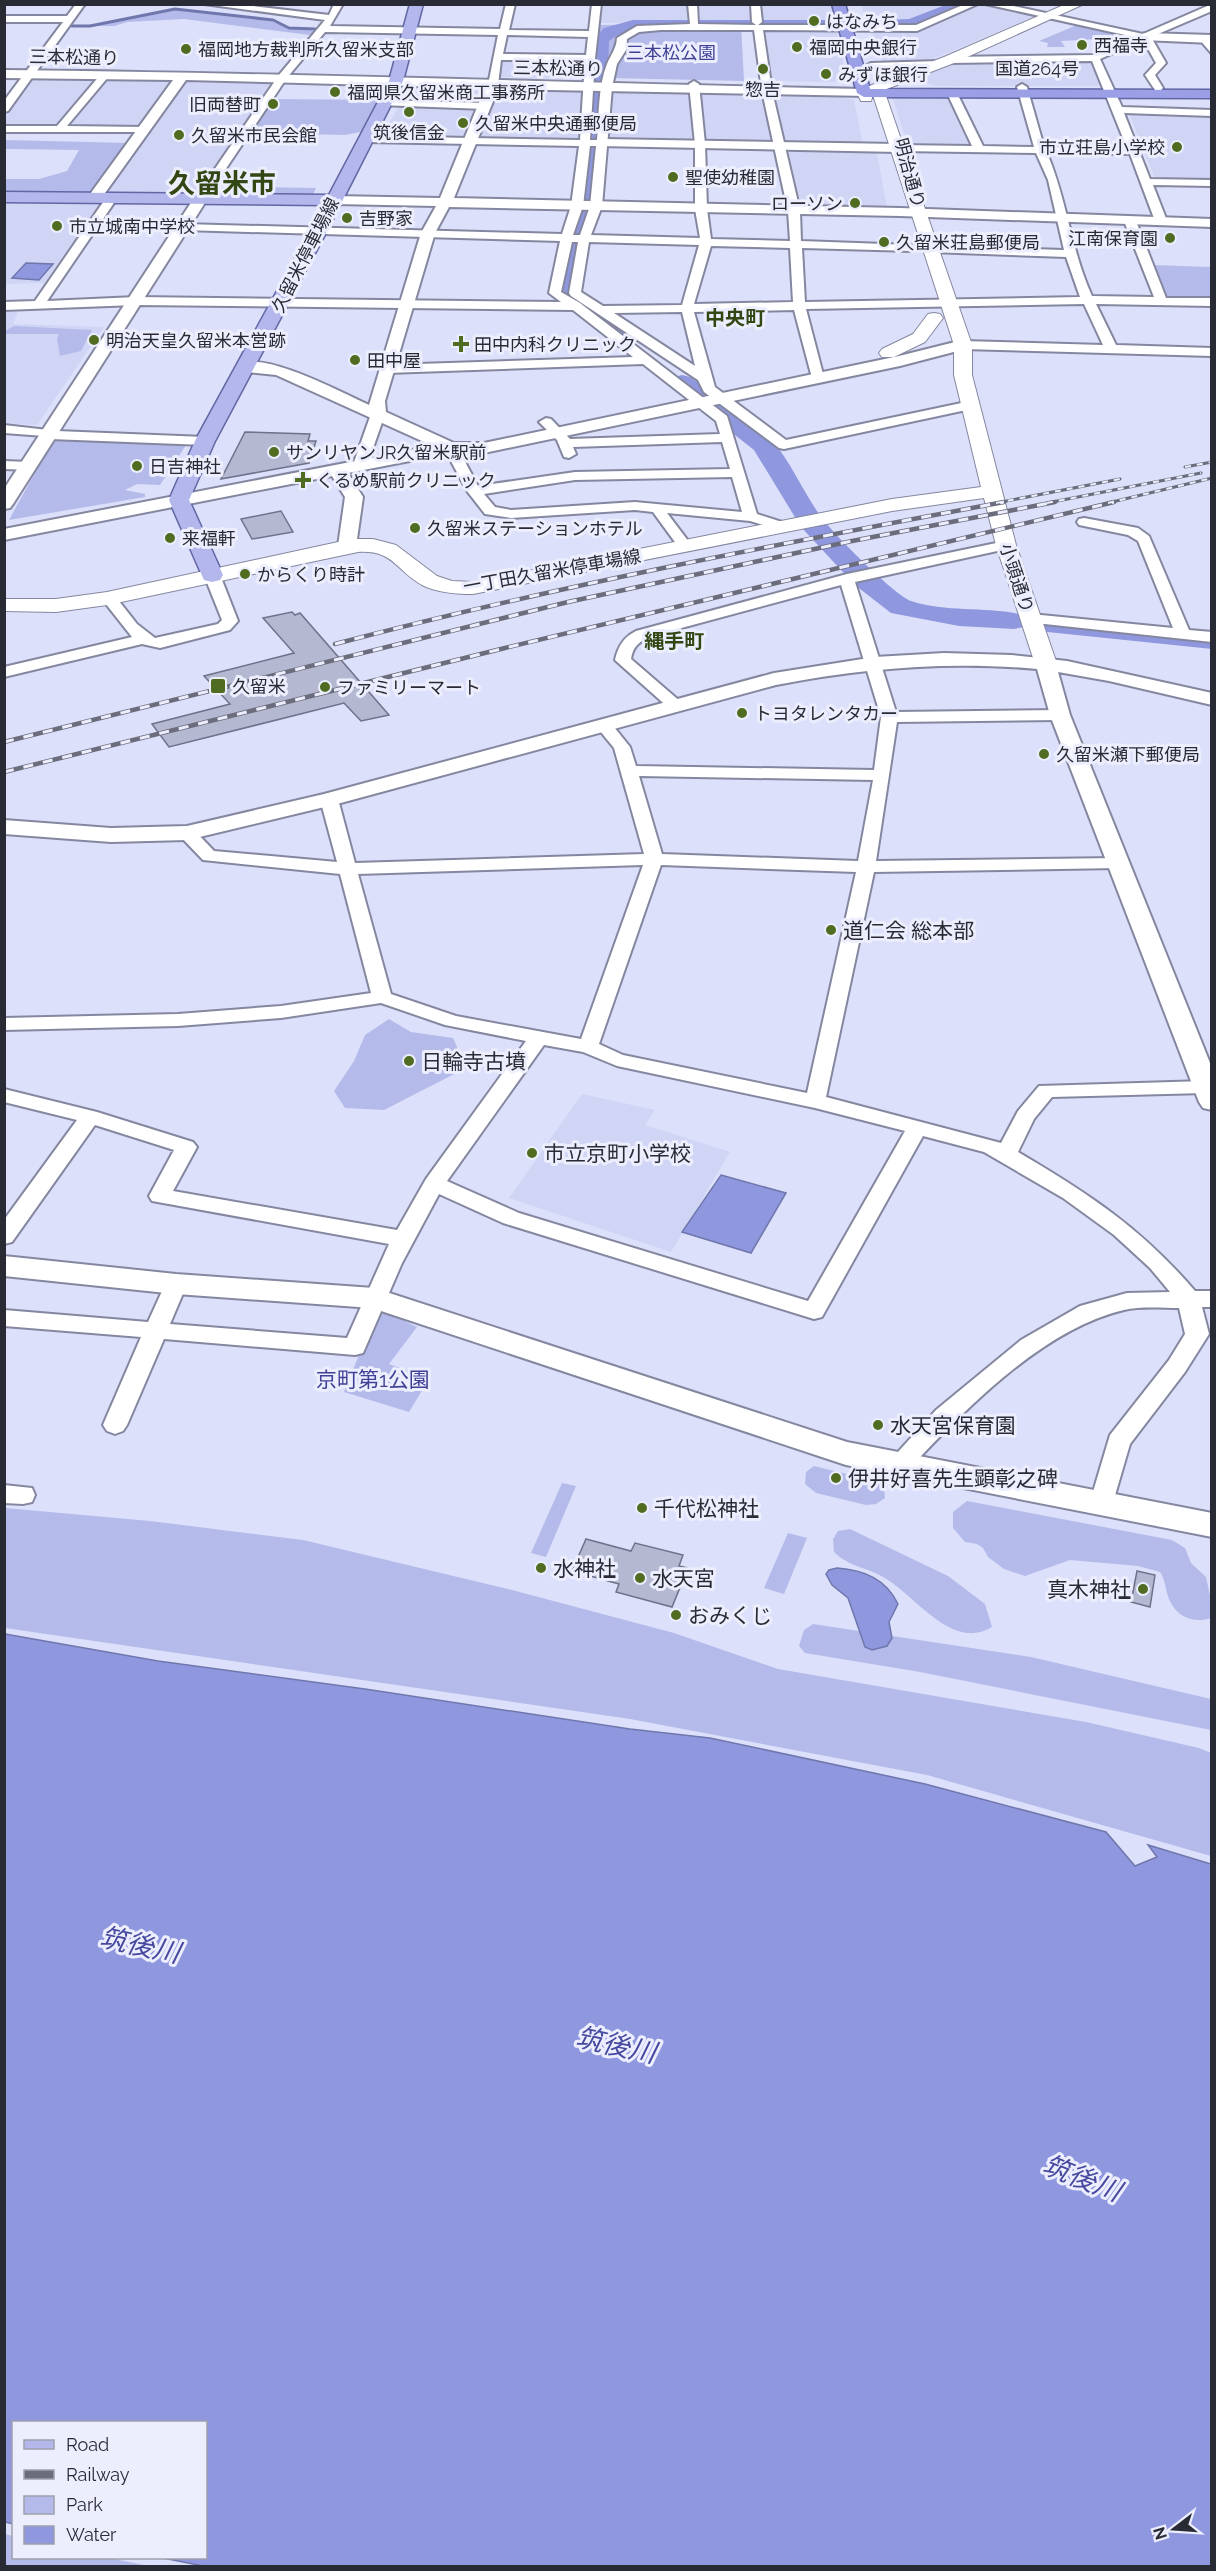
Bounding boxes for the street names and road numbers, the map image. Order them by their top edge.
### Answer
street label: 三本松通り [29,46,119,68]
street label: 三本松通り [513,57,603,79]
street label: 国道264号 [995,58,1079,79]
street label: 明治通り [891,136,929,210]
street label: 久留米停車場線 [267,194,343,316]
street label: 小頭通り [996,541,1038,615]
street label: 一丁田久留米停車場線 [462,545,642,597]

